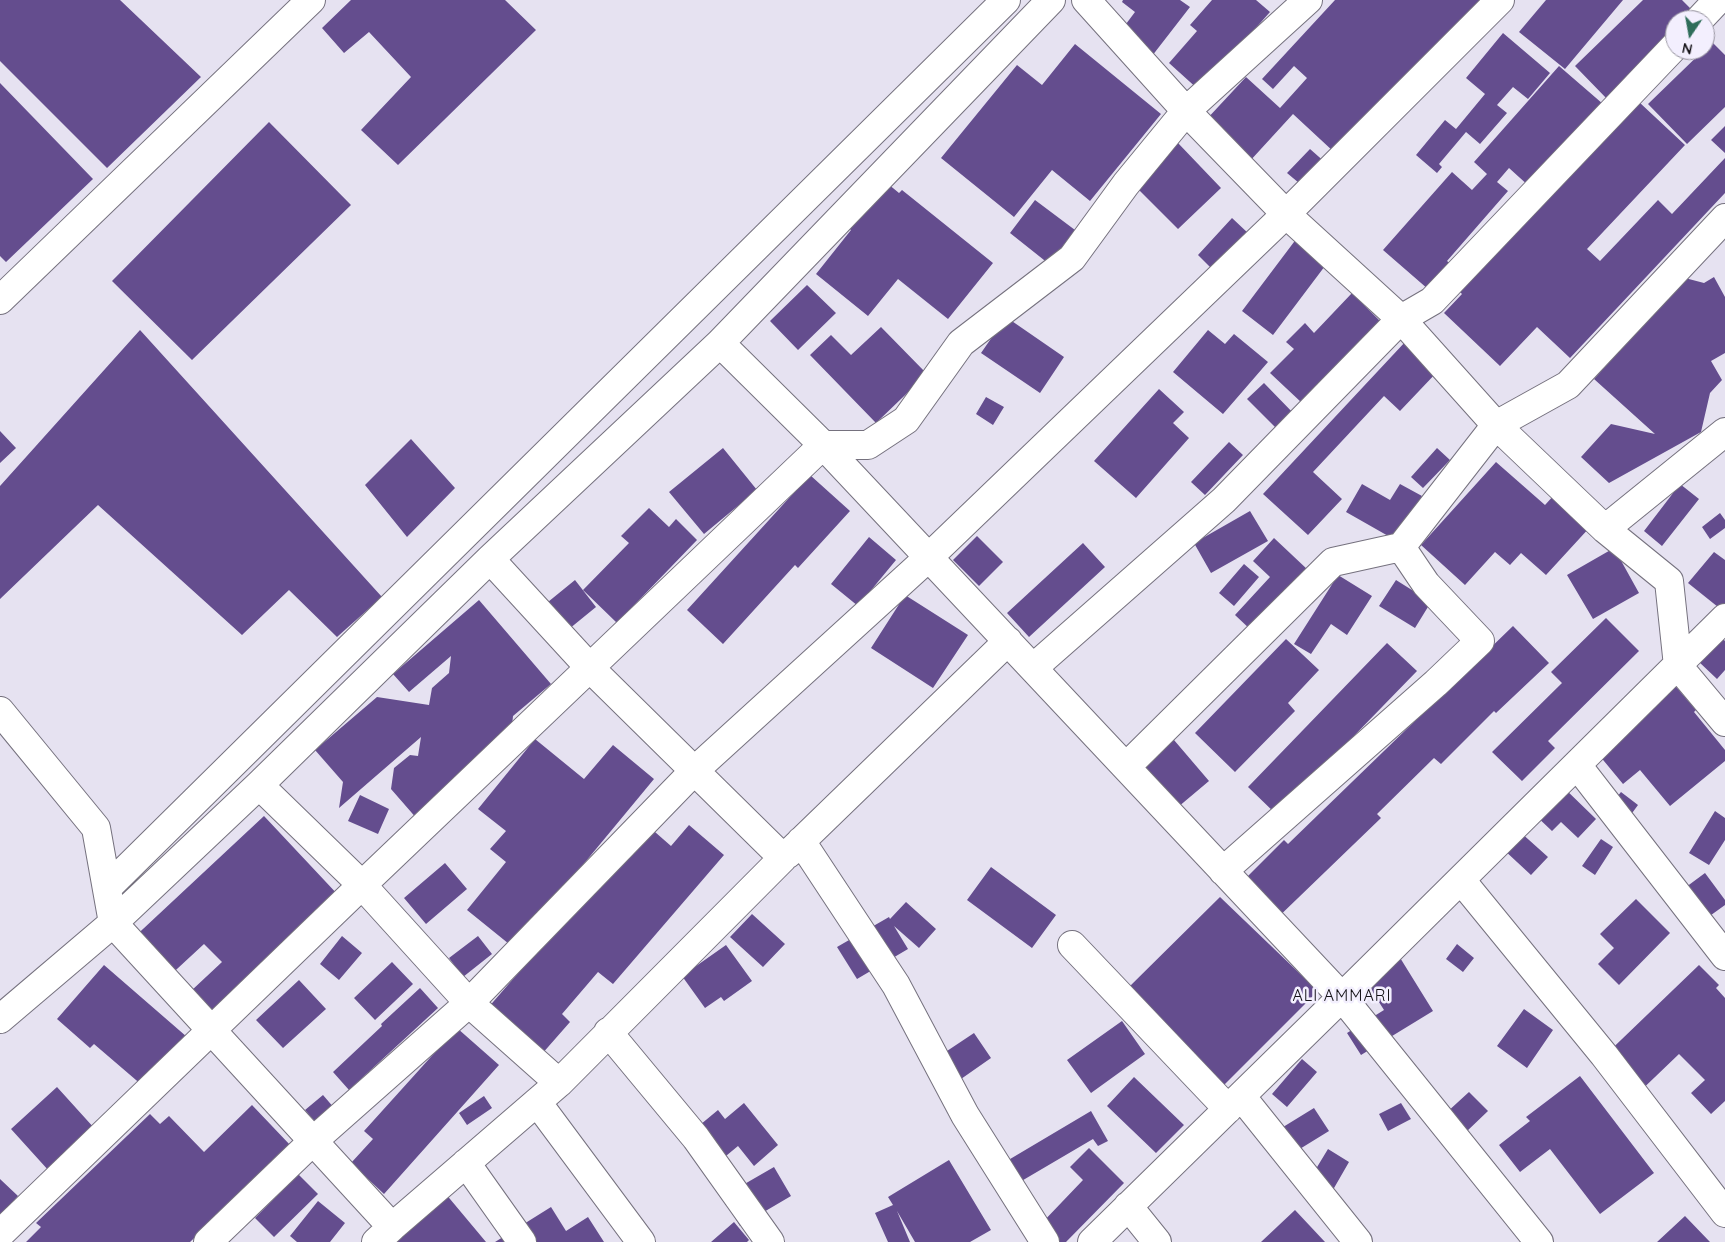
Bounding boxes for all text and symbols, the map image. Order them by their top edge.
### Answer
north arrow [1665,10,1715,60]
text: N [1680,39,1694,59]
district label: ALI AMMARI [1291,986,1393,1006]

